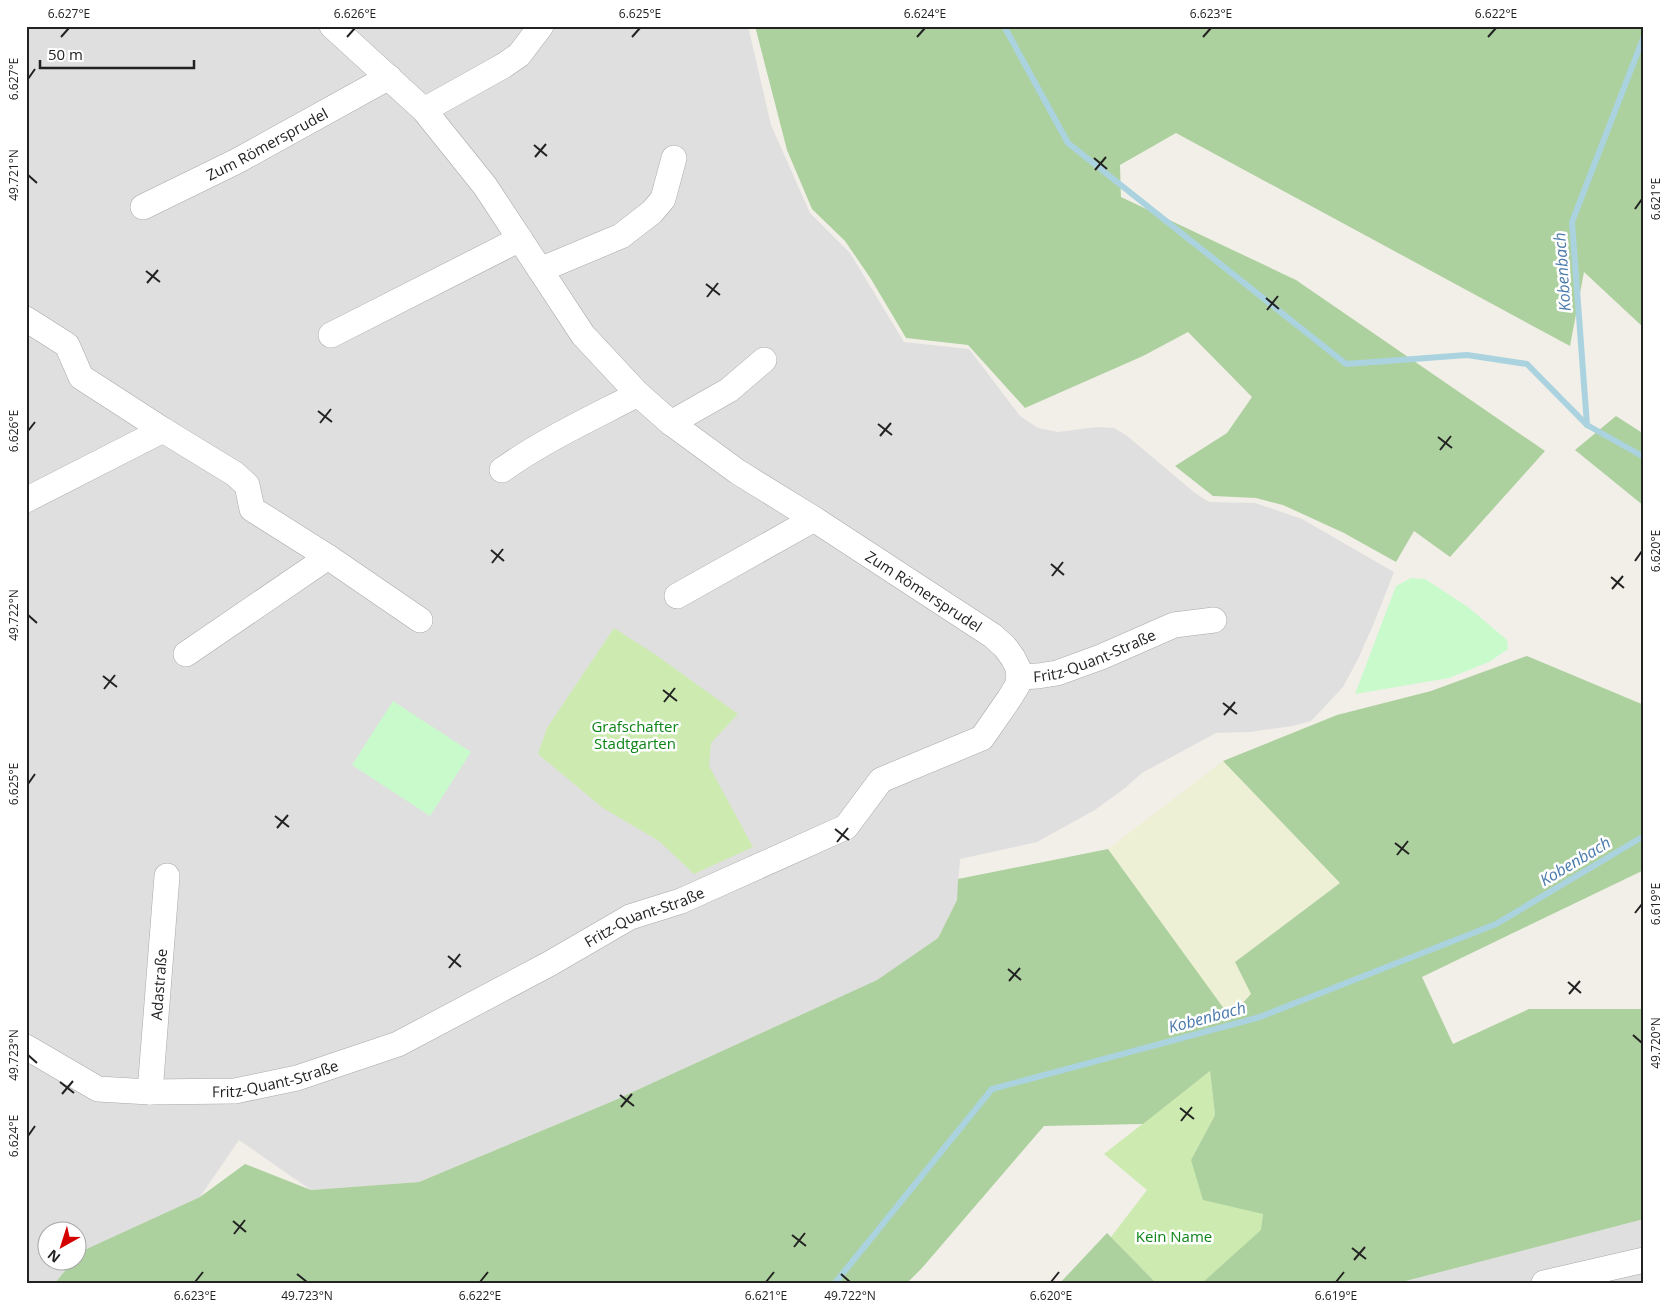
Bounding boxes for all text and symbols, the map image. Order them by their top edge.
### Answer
text: 6.627°E [48,5,90,22]
text: 6.626°E [334,5,376,22]
text: 6.625°E [619,5,661,22]
text: 6.624°E [904,5,946,22]
text: 6.623°E [1190,5,1232,22]
text: 6.622°E [1475,5,1517,22]
scale bar [40,38,194,70]
text: 50 m [48,44,83,64]
text: 6.627°E [5,58,22,100]
street label: Zum Römersprudel [203,103,331,185]
text: 49.721°N [5,149,22,201]
text: 6.621°E [1647,178,1664,220]
water label: Kobenbach [1548,232,1576,312]
text: 6.626°E [5,410,22,452]
text: 6.620°E [1647,530,1664,572]
street label: Zum Römersprudel [862,546,986,636]
text: 49.722°N [5,589,22,641]
street label: Fritz-Quant-Straße [1033,624,1159,686]
park label: Grafschafter Stadtgarten [591,716,679,753]
text: 6.625°E [5,763,22,805]
water label: Kobenbach [1535,831,1615,891]
street label: Fritz-Quant-Straße [580,882,707,952]
text: 6.619°E [1647,883,1664,925]
street label: Adastraße [146,948,171,1021]
water label: Kobenbach [1166,996,1248,1038]
text: 49.720°N [1647,1017,1664,1069]
text: 49.723°N [5,1029,22,1081]
street label: Fritz-Quant-Straße [212,1055,341,1101]
text: 6.624°E [5,1115,22,1157]
north arrow [38,1222,88,1272]
park label: Kein Name [1136,1226,1212,1246]
text: N [43,1246,64,1267]
text: 6.623°E [174,1287,216,1304]
text: 49.723°N [281,1287,333,1304]
text: 6.622°E [459,1287,501,1304]
text: 6.621°E [745,1287,787,1304]
text: 49.722°N [824,1287,876,1304]
text: 6.620°E [1030,1287,1072,1304]
text: 6.619°E [1315,1287,1357,1304]

